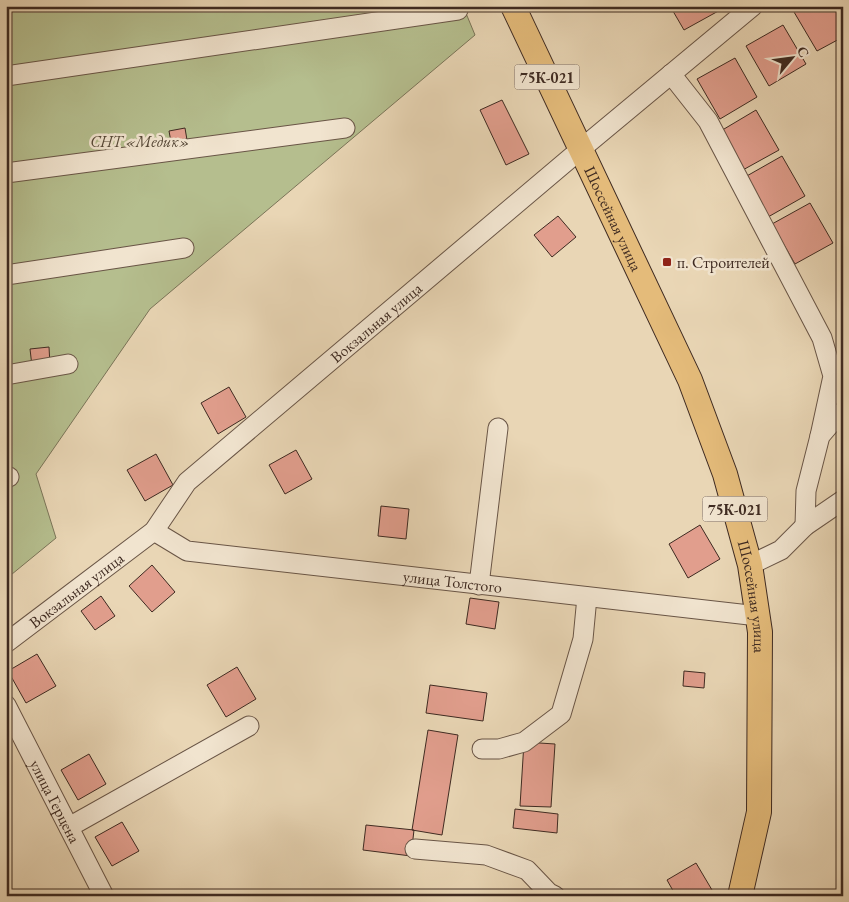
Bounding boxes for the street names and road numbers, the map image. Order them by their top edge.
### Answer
road number: 75К-021 [514,64,580,90]
street label: Шоссейная улица [580,162,648,275]
street label: Вокзальная улица [326,277,427,367]
road number: 75К-021 [702,496,768,522]
street label: Шоссейная улица [733,538,771,654]
street label: Вокзальная улица [24,547,128,633]
street label: улица Толстого [402,565,503,597]
street label: улица Герцена [25,756,86,847]

